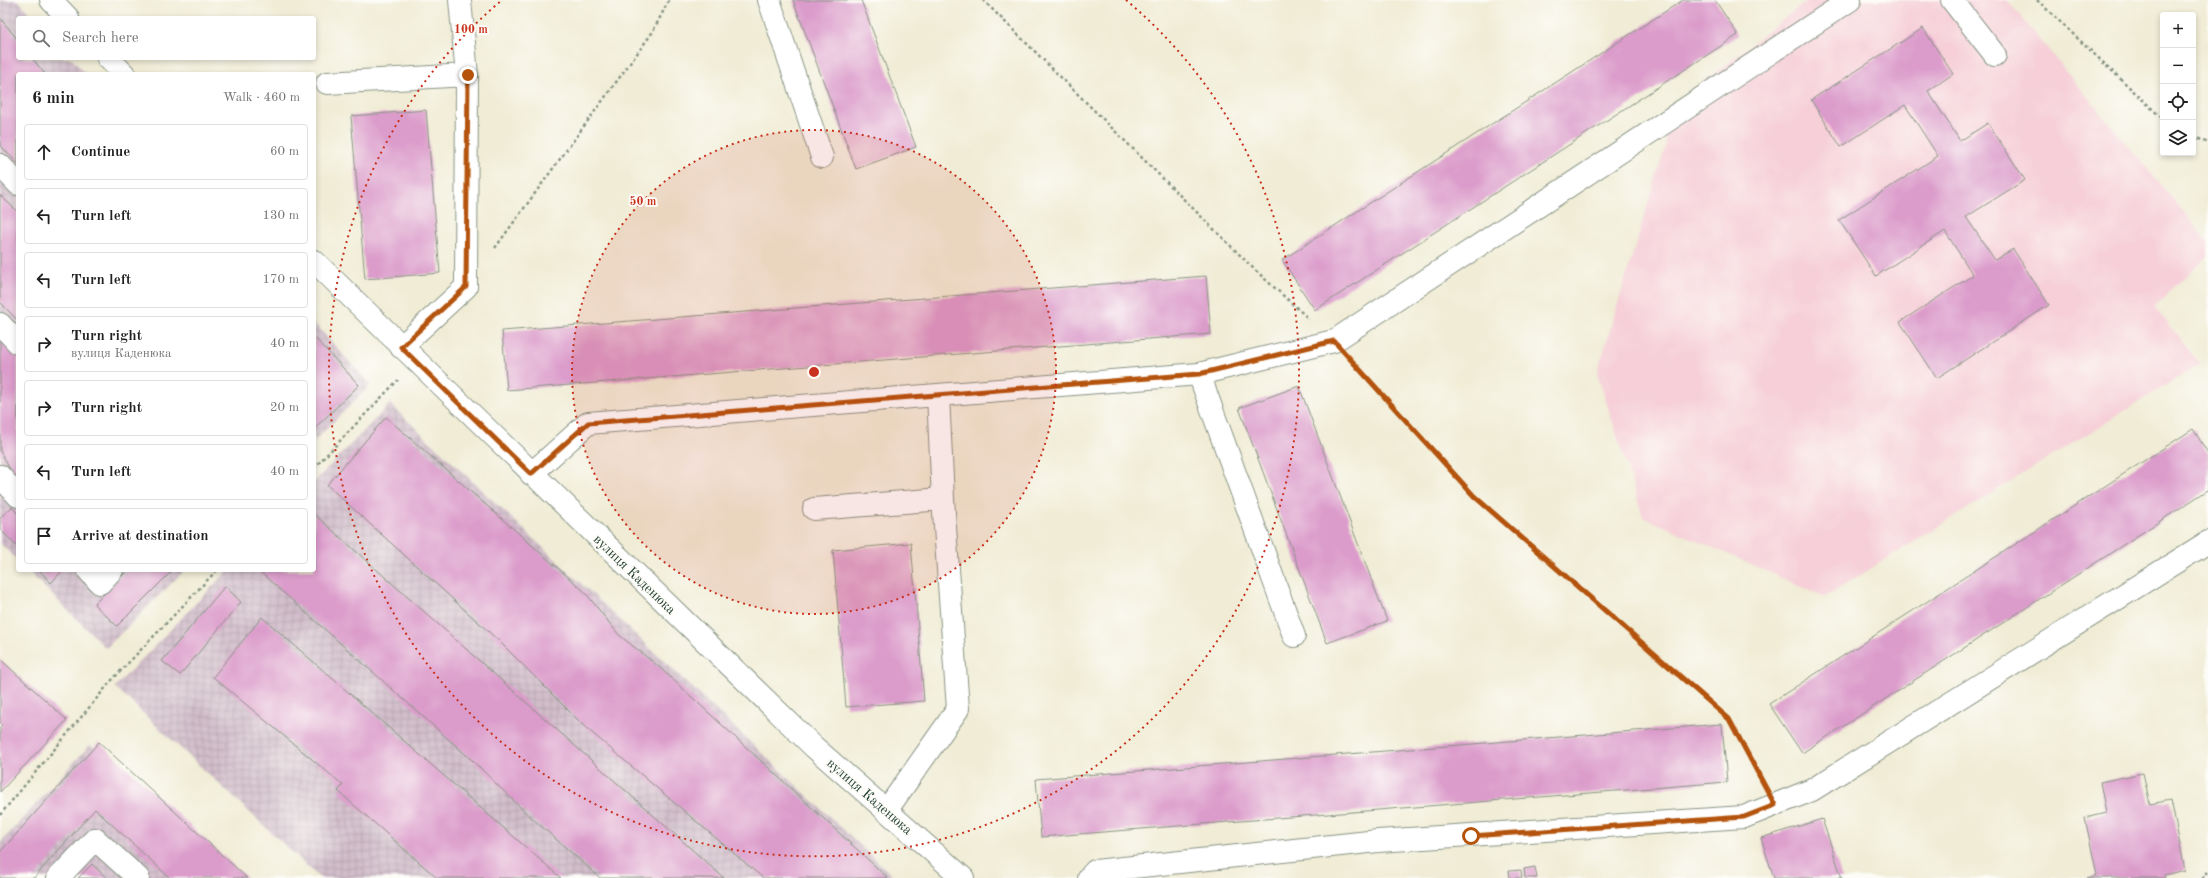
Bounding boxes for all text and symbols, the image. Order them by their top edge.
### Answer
map controls [2160,12,2196,156]
button: + [2160,12,2196,48]
search box [16,16,316,60]
text: 100 m [454,24,488,36]
icon: search [30,27,52,49]
text: Search here [62,31,139,46]
button: − [2160,48,2196,84]
route end [459,66,477,84]
button: locate [2160,84,2196,120]
text: 6 min [32,90,75,107]
text: Walk · 460 m [223,91,300,104]
button: layers [2160,120,2196,156]
icon: ahead [33,141,55,163]
text: Continue [71,145,130,160]
text: 60 m [270,145,299,158]
text: 50 m [630,195,657,208]
icon: left [33,205,55,227]
text: Turn left [71,209,131,224]
text: 130 m [262,209,299,222]
icon: left [33,269,55,291]
text: Turn left [71,273,131,288]
text: 170 m [262,273,299,286]
text: Turn right [71,329,142,344]
icon: right [33,333,55,355]
text: 40 m [270,337,299,350]
text: вулиця Каденюка [71,347,171,360]
centre of rings [807,365,821,379]
icon: right [33,397,55,419]
text: Turn right [71,401,142,416]
text: 20 m [270,401,299,414]
icon: left [33,461,55,483]
text: Turn left [71,465,131,480]
text: 40 m [270,465,299,478]
icon: arrive [33,525,55,547]
text: Arrive at destination [71,529,209,544]
street label: вулиця Каденюка [591,532,678,617]
street label: вулиця Каденюка [824,756,915,838]
route start [1462,827,1480,845]

